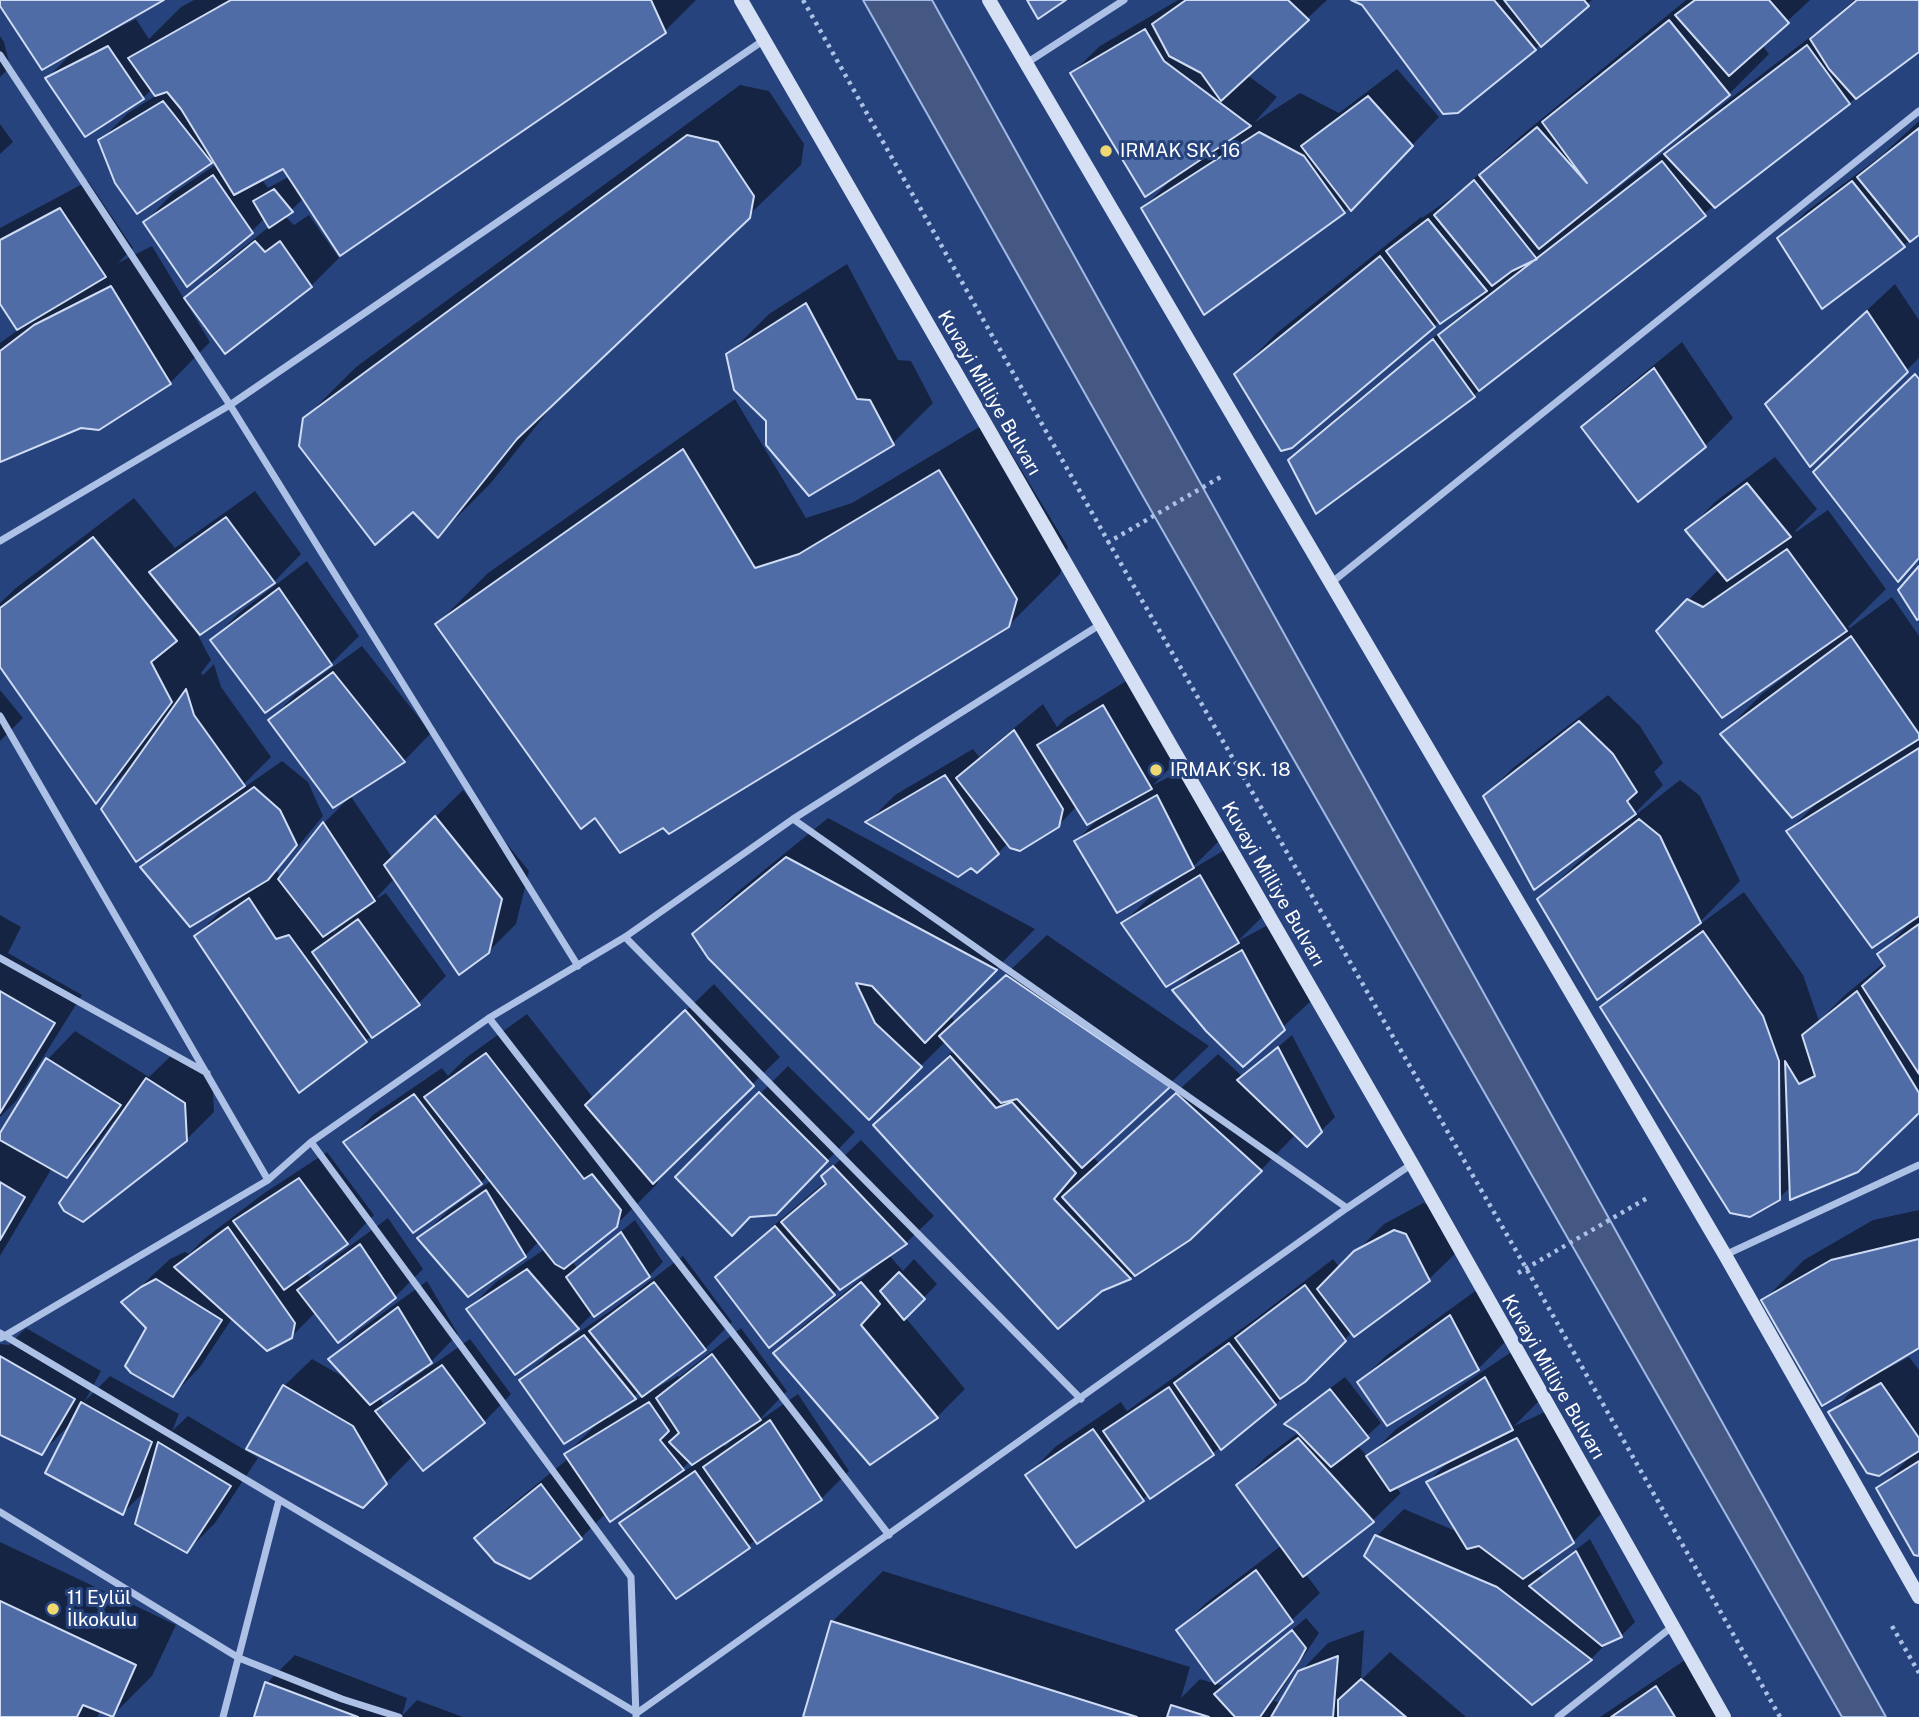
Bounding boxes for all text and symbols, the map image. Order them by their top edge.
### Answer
place label: IRMAK SK. 16 [1120,140,1240,162]
marker: IRMAK SK. 16 [1098,143,1114,159]
street label: Kuvayi Milliye Bulvarı [933,307,1045,479]
place label: IRMAK SK. 18 [1170,759,1291,781]
marker: IRMAK SK. 18 [1148,762,1164,778]
street label: Kuvayi Milliye Bulvarı [1217,798,1329,970]
street label: Kuvayi Milliye Bulvarı [1497,1291,1609,1463]
place label: 11 Eylül İlkokulu [67,1587,137,1631]
marker: 11 Eylül İlkokulu [45,1601,61,1617]

